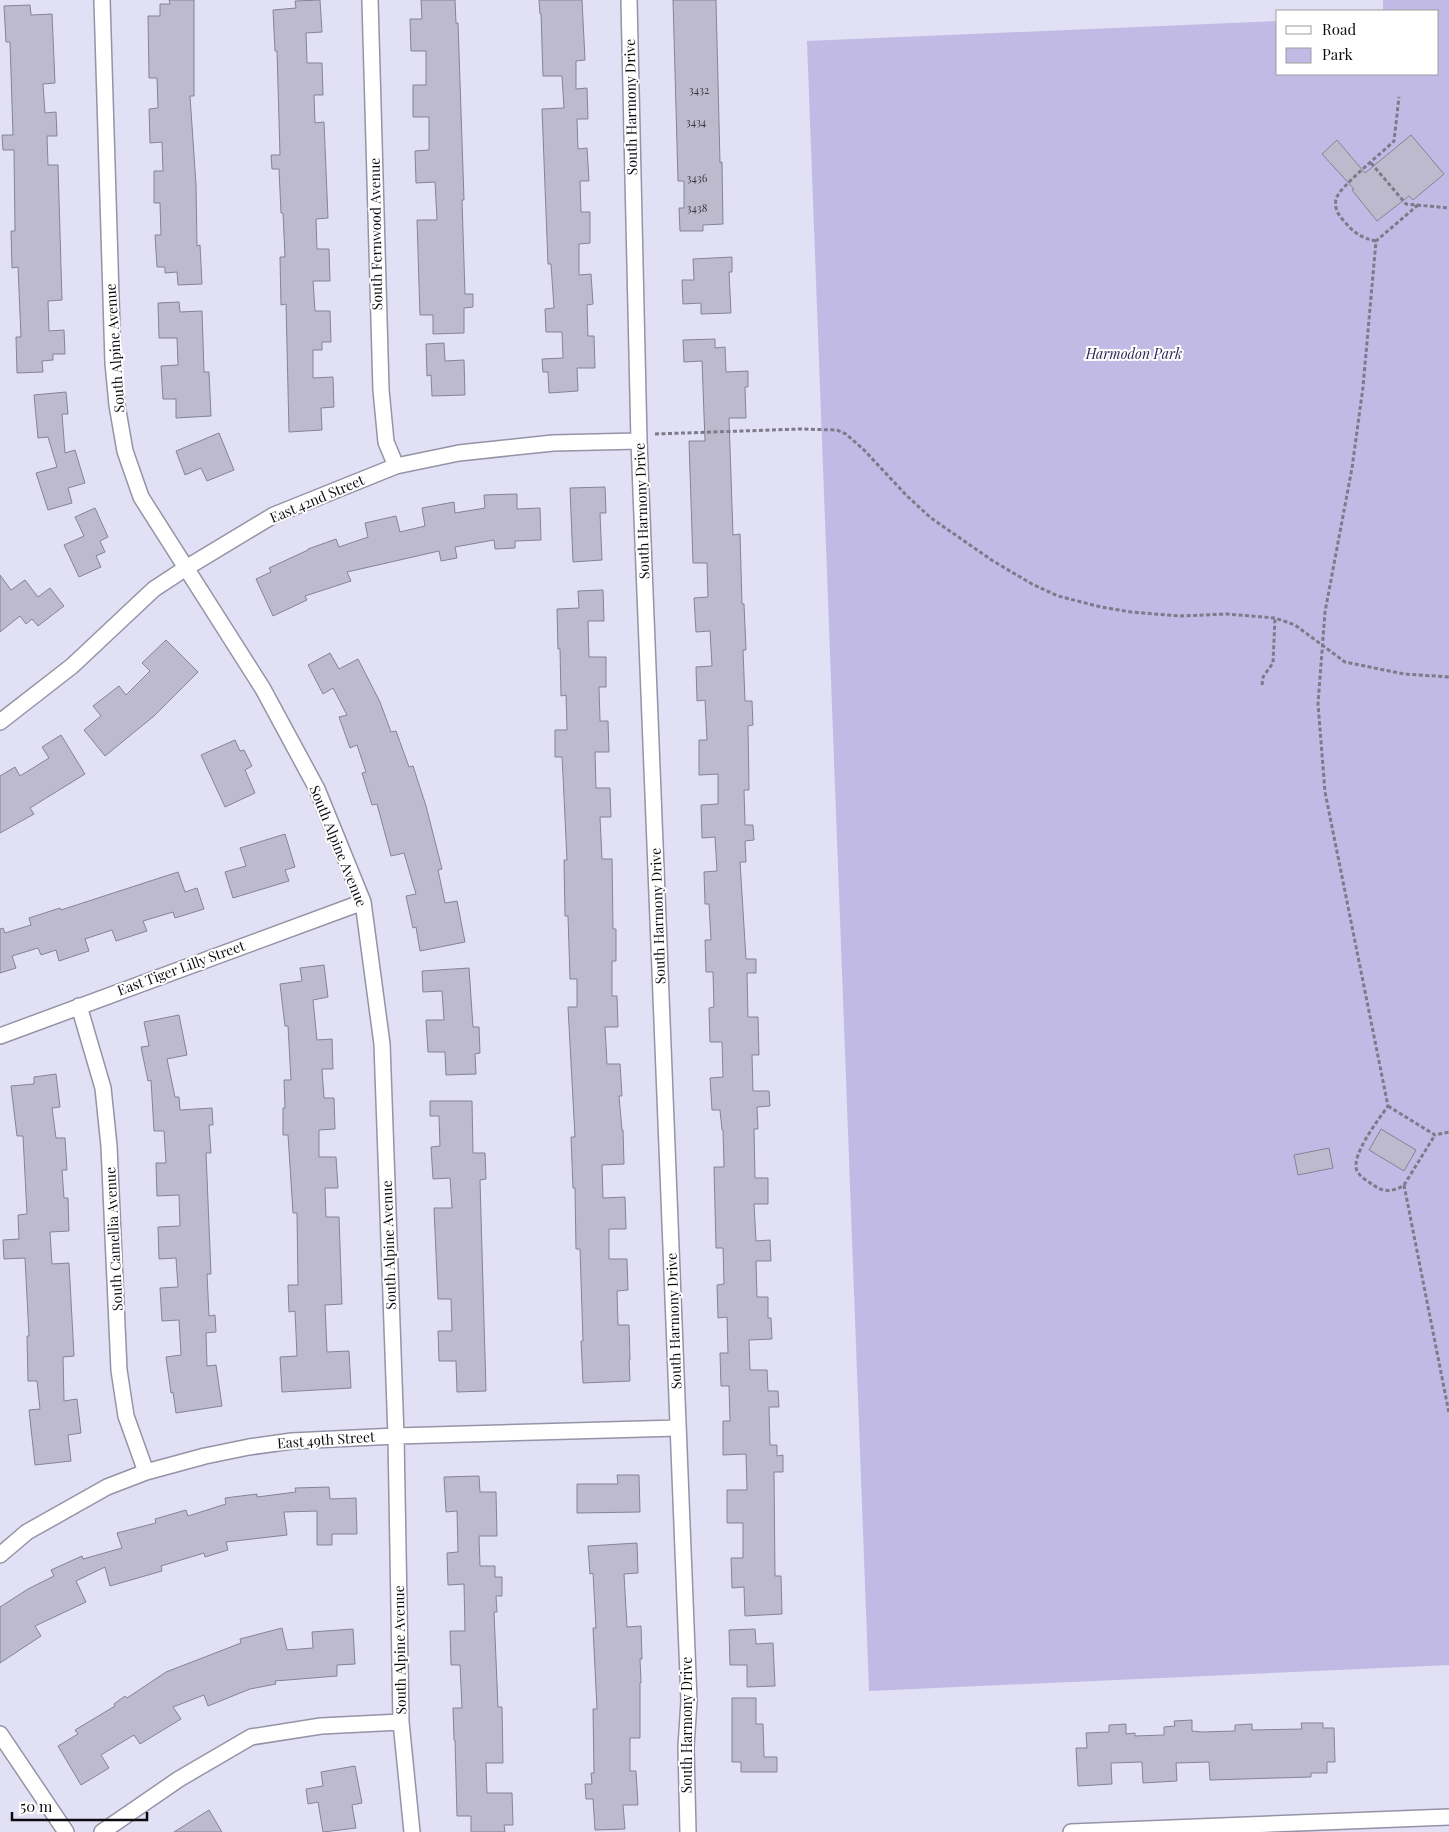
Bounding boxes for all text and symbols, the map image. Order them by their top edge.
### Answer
legend [1276,10,1439,75]
text: Road [1322,19,1356,39]
street label: South Harmony Drive [620,39,641,175]
text: Park [1322,44,1354,64]
house number: 3432 [689,82,709,97]
house number: 3434 [686,114,707,129]
street label: South Fernwood Avenue [365,158,386,310]
house number: 3436 [687,170,708,185]
house number: 3438 [687,200,708,215]
street label: South Alpine Avenue [101,283,128,413]
park label: Harmodon Park [1085,344,1182,363]
street label: South Harmony Drive [630,442,653,580]
street label: East 42nd Street [267,470,368,527]
street label: South Alpine Avenue [305,782,371,909]
street label: South Harmony Drive [646,847,669,985]
street label: East Tiger Lilly Street [114,935,248,999]
street label: South Camellia Avenue [100,1166,127,1312]
street label: South Alpine Avenue [377,1180,400,1310]
street label: South Harmony Drive [662,1252,685,1390]
street label: East 49th Street [276,1427,377,1452]
street label: South Alpine Avenue [389,1585,410,1715]
street label: South Harmony Drive [677,1657,696,1793]
scale bar [12,1790,148,1822]
text: 50 m [20,1796,53,1816]

